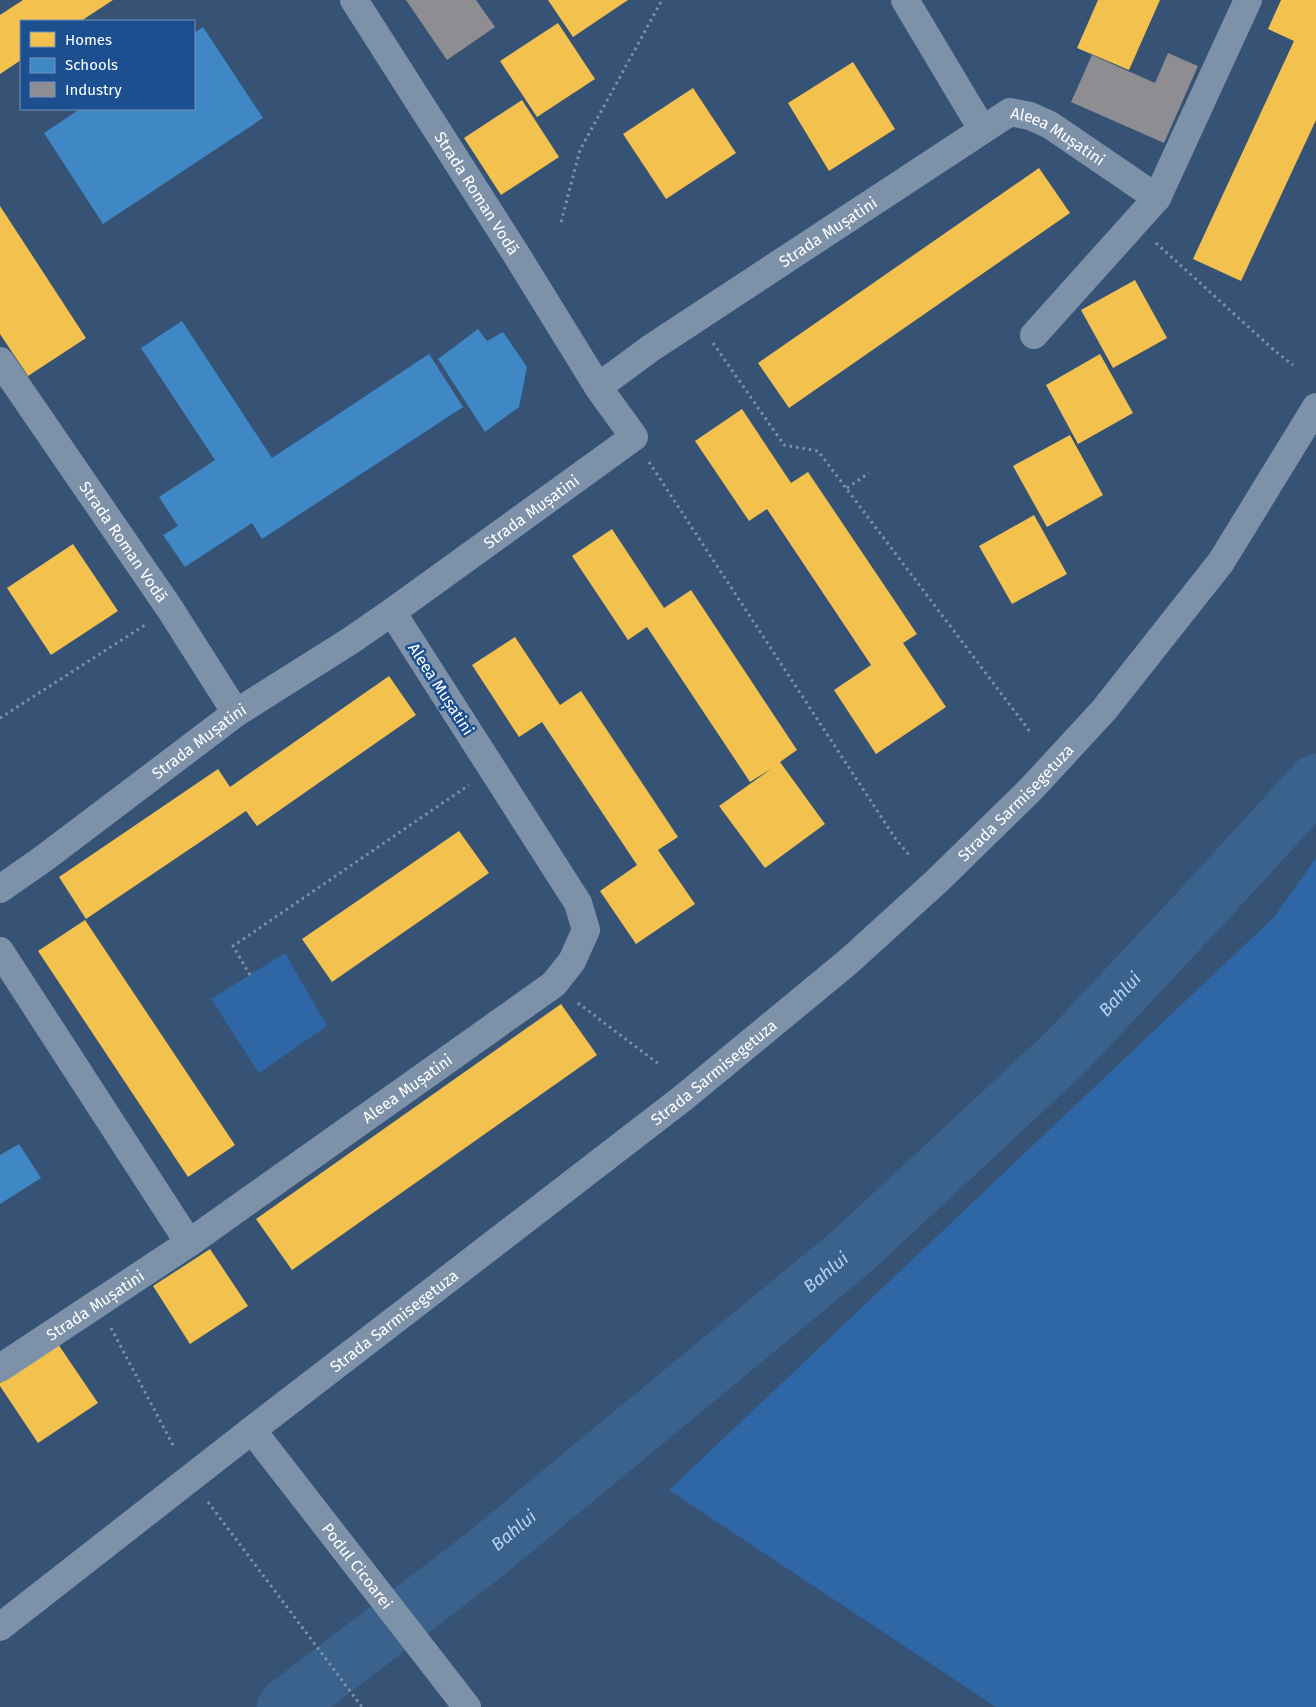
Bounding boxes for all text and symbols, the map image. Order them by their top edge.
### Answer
legend [20,20,195,110]
text: Homes [65,31,112,49]
text: Schools [65,56,118,74]
text: Industry [65,81,122,99]
street label: Aleea Mușatini [1009,103,1109,169]
street label: Strada Roman Vodă [431,128,523,258]
street label: Strada Mușatini [775,193,880,271]
street label: Strada Mușatini [480,470,583,552]
street label: Strada Roman Vodă [76,478,172,606]
street label: Aleea Mușatini [403,639,478,739]
street label: Strada Mușatini [148,699,250,783]
street label: Strada Sarmisegetuza [954,740,1077,865]
water label: Bahlui [1094,968,1146,1021]
street label: Strada Sarmisegetuza [647,1015,780,1129]
street label: Aleea Mușatini [358,1050,456,1127]
water label: Bahlui [799,1248,853,1298]
street label: Strada Sarmisegetuza [326,1265,462,1376]
street label: Strada Mușatini [43,1266,148,1344]
water label: Bahlui [487,1505,541,1556]
street label: Podul Cicoarei [318,1519,397,1613]

